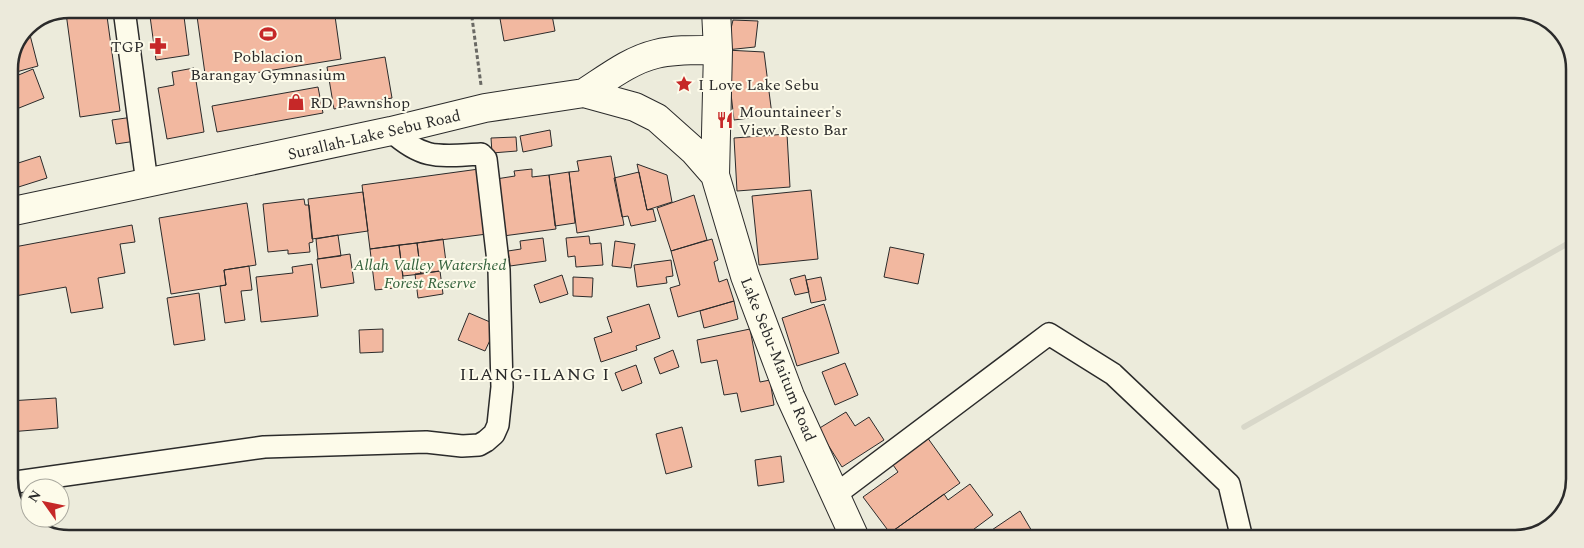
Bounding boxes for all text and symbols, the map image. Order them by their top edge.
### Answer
sports icon: Poblacion Barangay Gymnasium [258,24,278,44]
place label: TGP [111,35,144,59]
pharmacy icon: TGP [148,36,168,56]
place label: Poblacion Barangay Gymnasium [190,45,346,87]
place label: I Love Lake Sebu [698,73,819,97]
place icon: I Love Lake Sebu [674,74,694,94]
place label: RD Pawnshop [310,91,410,115]
shop icon: RD Pawnshop [286,92,306,112]
place label: Mountaineer's View Resto Bar [739,100,848,142]
street label: Surallah-Lake Sebu Road [285,103,463,167]
restaurant icon: Mountaineer's View Resto Bar [715,110,735,130]
park label: Allah Valley Watershed Forest Reserve [353,253,506,295]
street label: Lake Sebu-Maitum Road [734,274,822,445]
district label: ILANG-ILANG I [460,361,610,388]
north arrow [20,478,70,528]
text: N [23,486,46,507]

